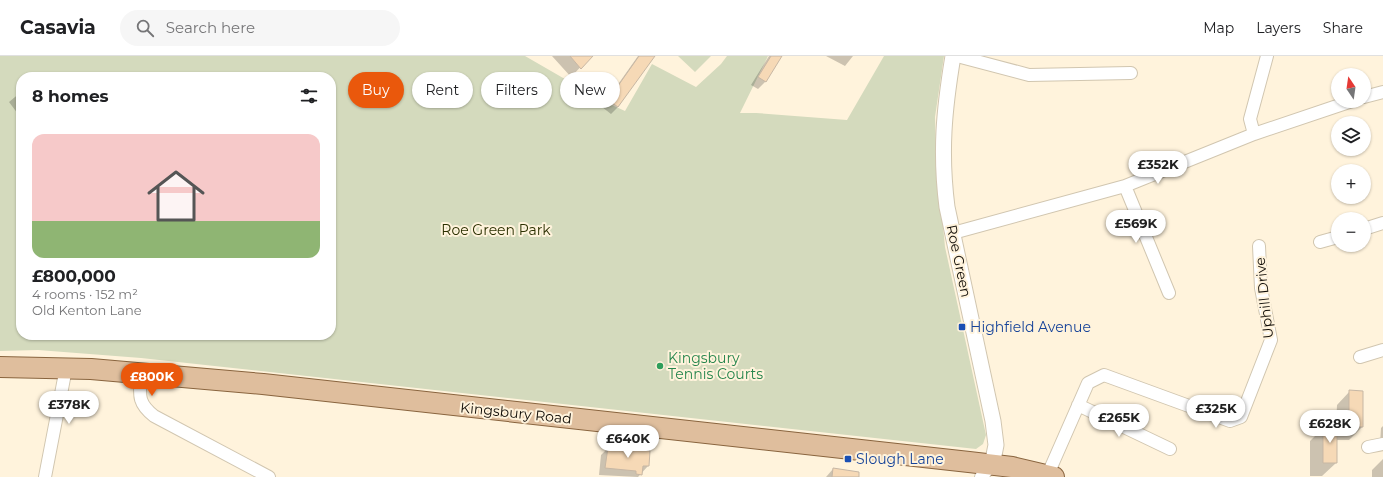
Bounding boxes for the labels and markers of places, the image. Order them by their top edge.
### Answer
pin: £352K [1130,151,1186,185]
pin: £569K [1108,210,1164,244]
place label: Highfield Avenue [970,318,1091,336]
marker: Highfield Avenue [957,322,967,332]
place label: Kingsbury Tennis Courts [668,349,763,383]
marker: Kingsbury Tennis Courts [655,361,665,371]
pin: £800K [124,363,180,397]
pin: £378K [41,391,97,425]
pin: £325K [1188,395,1244,429]
pin: £265K [1091,404,1147,438]
pin: £628K [1302,410,1358,444]
pin: £640K [600,425,656,459]
place label: Slough Lane [856,450,944,468]
marker: Slough Lane [843,454,853,464]

